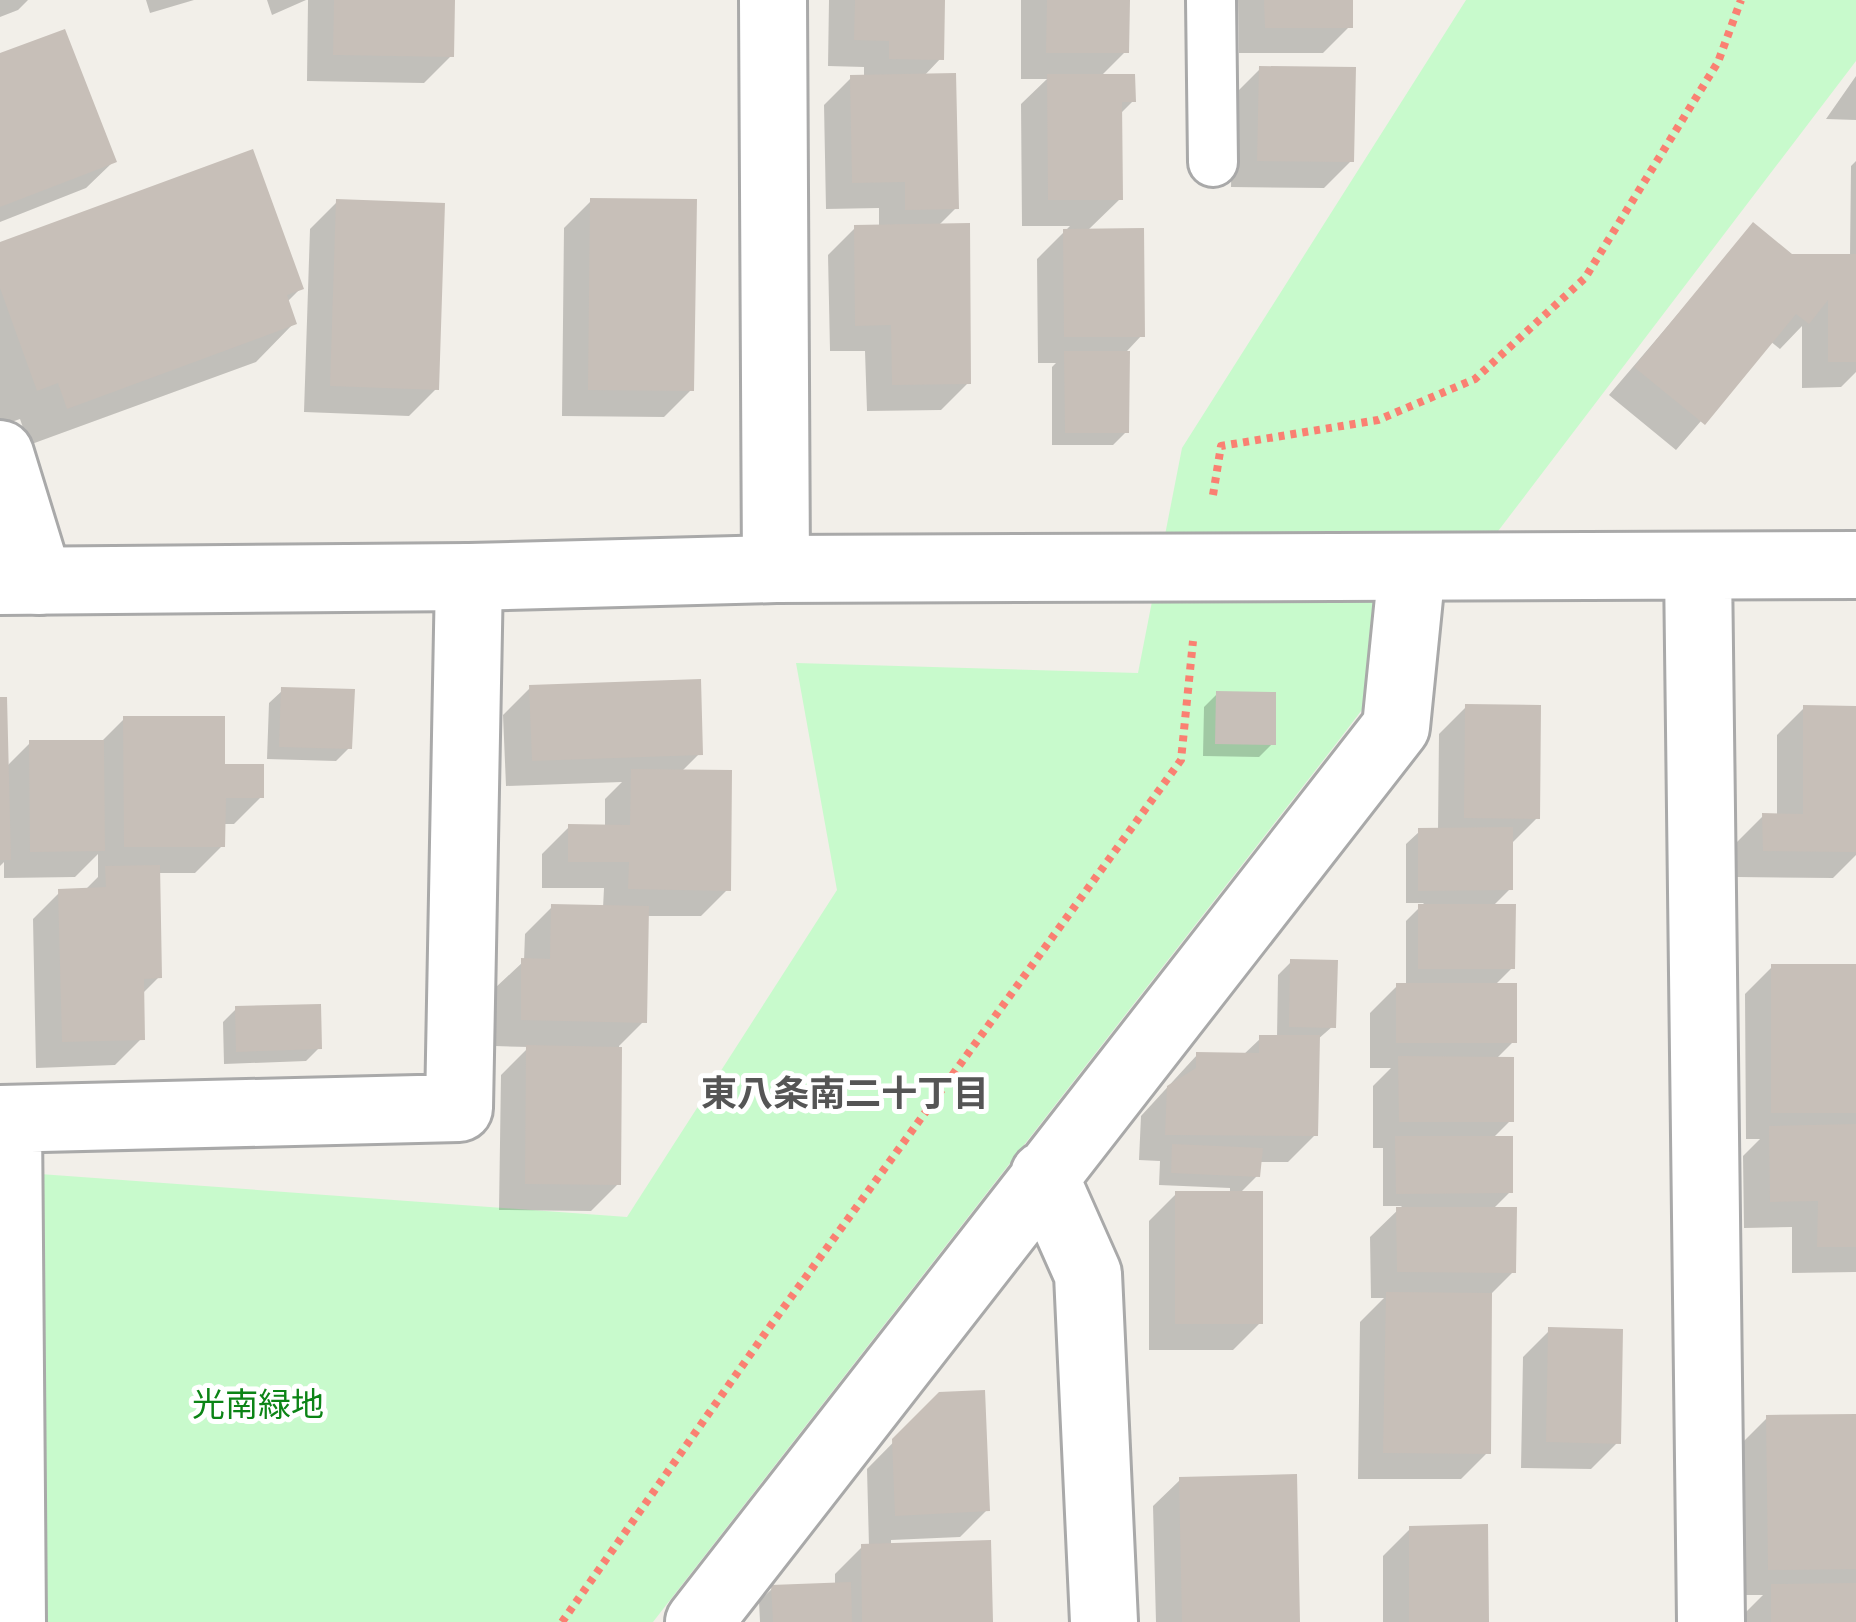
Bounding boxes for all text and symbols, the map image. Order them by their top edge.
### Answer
district label: 東八条南二十丁目 [701,1072,989,1117]
park label: 光南緑地 [192,1385,324,1426]

